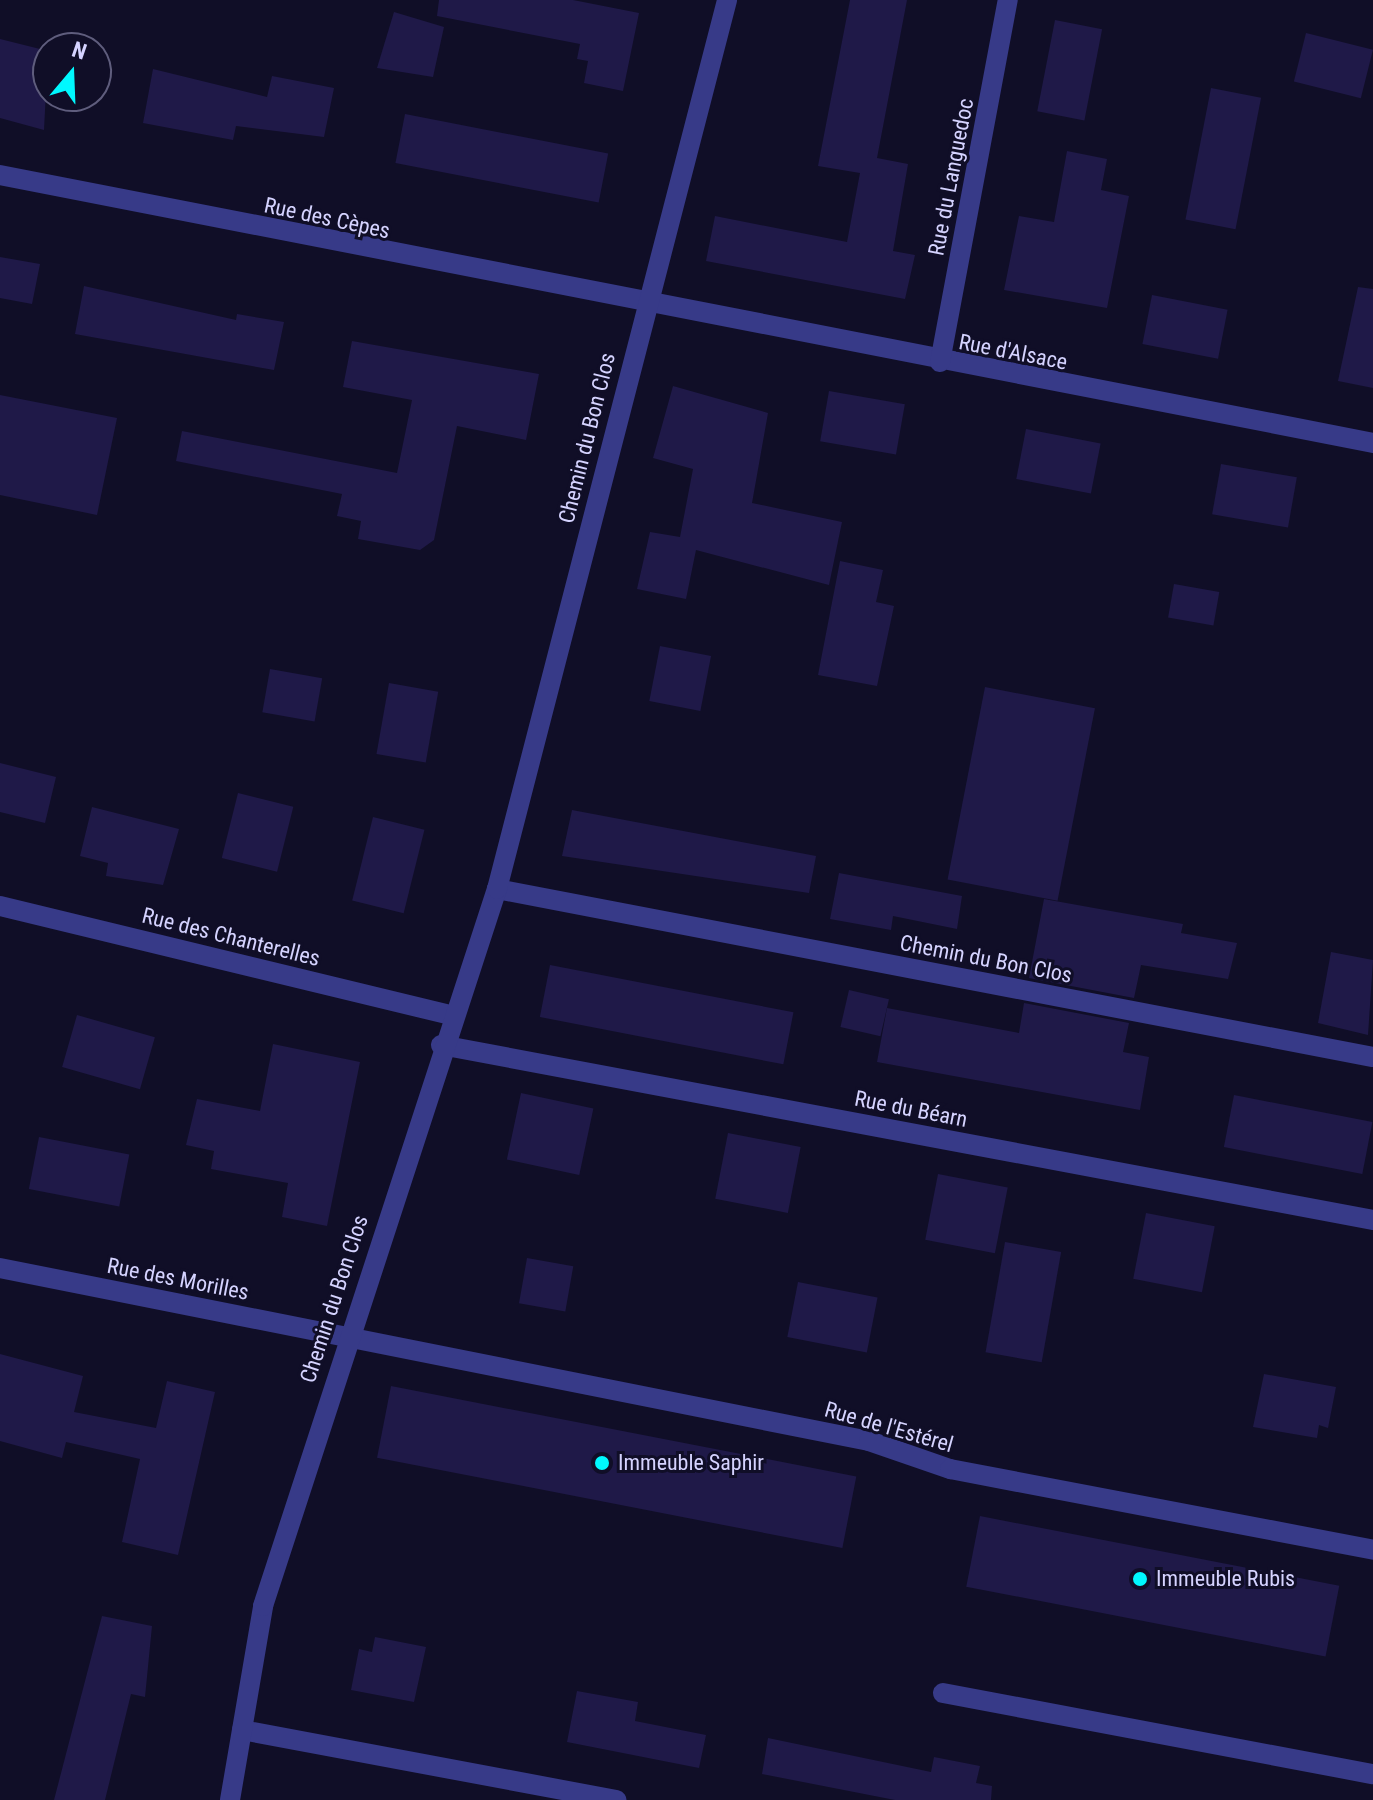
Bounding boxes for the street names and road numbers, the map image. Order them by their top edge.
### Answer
street label: Rue du Languedoc [923,96,979,258]
street label: Rue des Cèpes [262,192,392,244]
street label: Rue d'Alsace [957,329,1069,375]
street label: Chemin du Bon Clos [553,350,621,526]
street label: Rue des Chanterelles [139,902,323,972]
street label: Chemin du Bon Clos [898,929,1074,989]
street label: Rue du Béarn [852,1085,970,1133]
street label: Chemin du Bon Clos [294,1212,374,1386]
street label: Rue des Morilles [105,1252,251,1306]
street label: Rue de l'Estérel [822,1396,956,1458]

